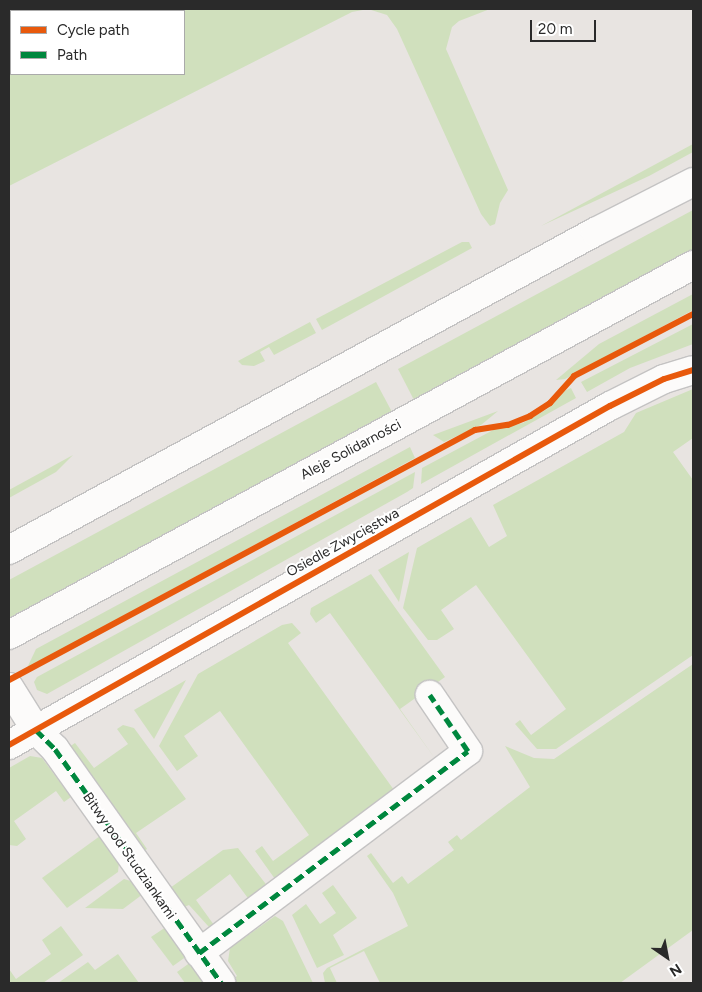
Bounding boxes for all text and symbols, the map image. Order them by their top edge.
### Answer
legend [10,10,185,75]
scale bar [532,10,598,42]
text: 20 m [538,20,572,38]
text: Cycle path [57,21,129,39]
text: Path [57,46,87,64]
street label: Aleje Solidarności [298,416,404,484]
street label: Osiedle Zwycięstwa [284,505,402,581]
street label: Bitwy pod Studziankami [79,789,179,923]
north arrow [642,932,692,982]
text: N [666,960,685,980]

